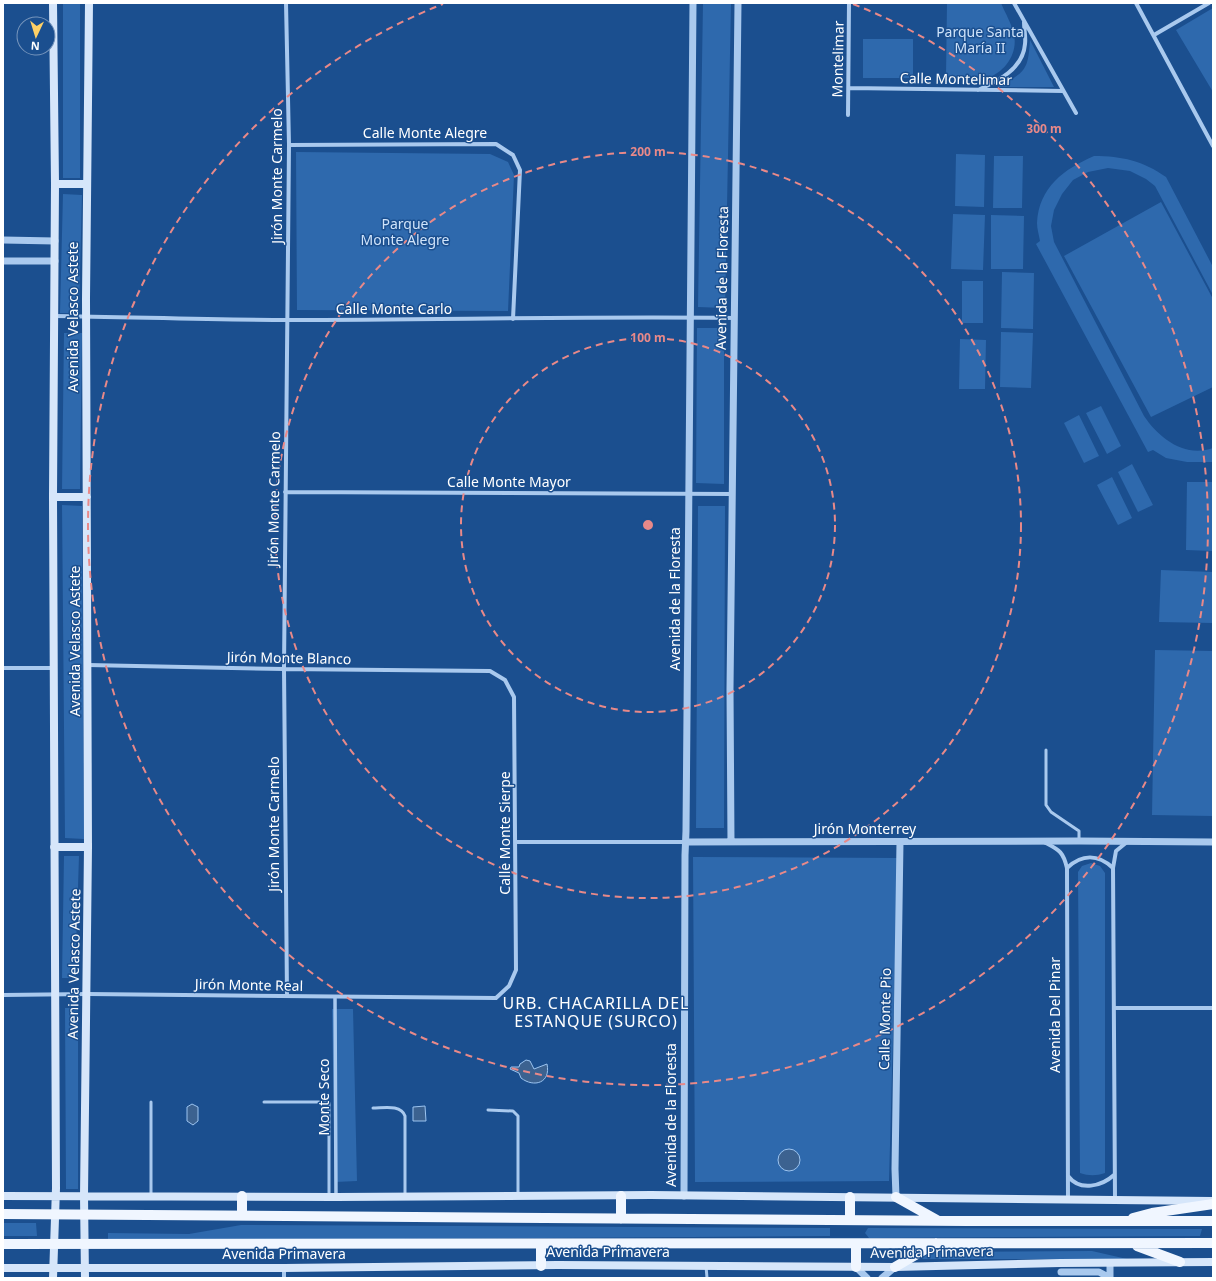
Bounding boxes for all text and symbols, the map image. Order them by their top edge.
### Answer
north arrow [16,16,56,56]
street label: Montelimar [827,20,848,98]
park label: Parque Santa María II [936,22,1024,57]
text: N [30,39,40,54]
street label: Calle Montelimar [900,68,1012,89]
street label: Jirón Monte Carmelo [267,108,286,246]
text: 300 m [1026,120,1062,137]
street label: Calle Monte Alegre [363,123,487,142]
text: 200 m [630,143,666,160]
street label: Avenida de la Floresta [711,206,732,350]
park label: Parque Monte Alegre [361,214,450,249]
street label: Avenida Velasco Astete [63,241,82,392]
street label: Calle Monte Carlo [336,299,452,318]
text: 100 m [630,329,666,346]
street label: Jirón Monte Carmelo [263,431,284,569]
street label: Calle Monte Mayor [447,472,571,491]
centre of rings [641,518,655,532]
street label: Avenida de la Floresta [665,527,684,671]
street label: Avenida Velasco Astete [65,565,84,716]
street label: Jirón Monte Blanco [225,647,351,668]
street label: Jirón Monte Carmelo [264,756,283,894]
street label: Calle Monte Sierpe [495,771,514,895]
street label: Jirón Monterrey [812,819,917,838]
street label: Avenida Velasco Astete [63,888,84,1040]
street label: Avenida Del Pinar [1045,957,1064,1073]
street label: Calle Monte Pio [874,968,895,1070]
street label: Jirón Monte Real [193,974,303,995]
district label: URB. CHACARILLA DEL ESTANQUE (SURCO) [502,992,690,1032]
street label: Avenida de la Floresta [661,1043,680,1187]
street label: Monte Seco [314,1058,333,1136]
street label: Avenida Primavera [870,1241,994,1262]
street label: Avenida Primavera [546,1242,670,1261]
street label: Avenida Primavera [222,1244,346,1263]

